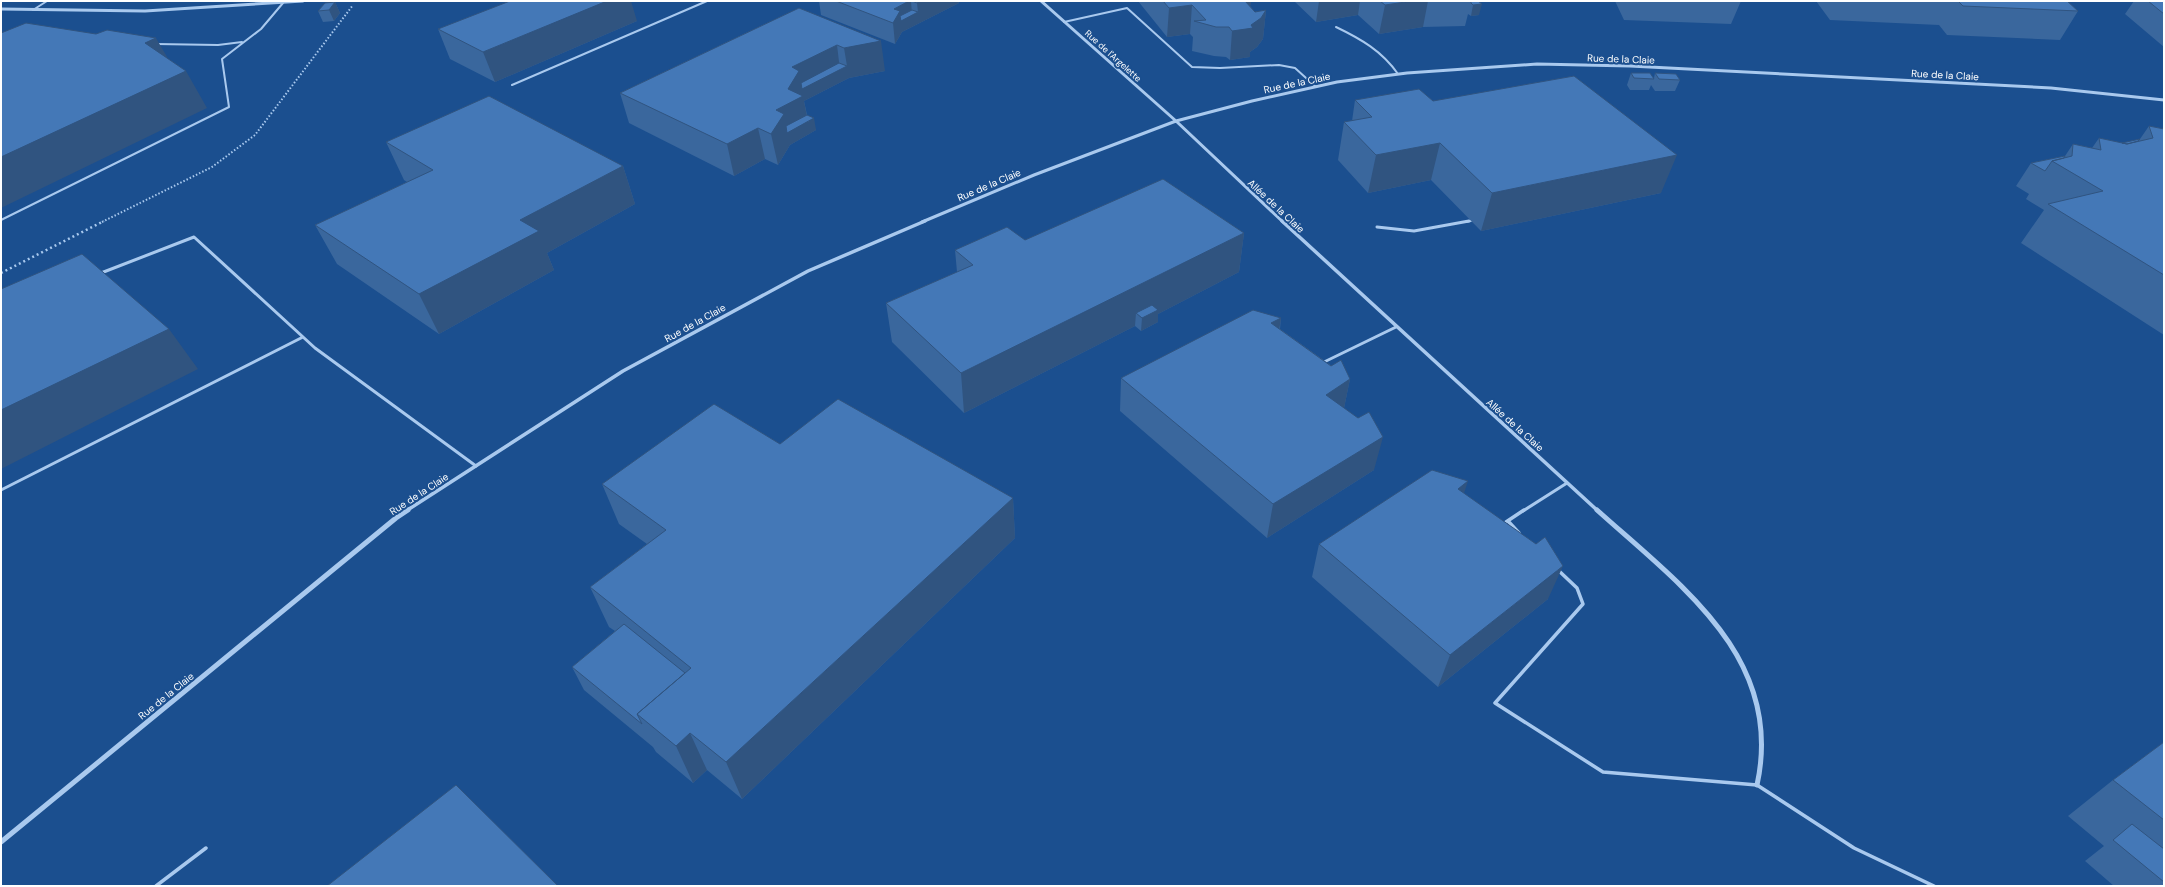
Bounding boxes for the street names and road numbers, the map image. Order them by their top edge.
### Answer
street label: Rue de l'Argelette [1082,27,1144,85]
street label: Rue de la Claie [1587,51,1655,67]
street label: Rue de la Claie [1911,67,1980,83]
street label: Rue de la Claie [1262,70,1332,96]
street label: Rue de la Claie [955,166,1023,204]
street label: Allée de la Claie [1245,176,1307,236]
street label: Rue de la Claie [662,301,728,345]
street label: Allée de la Claie [1484,396,1547,454]
street label: Rue de la Claie [387,470,451,518]
street label: Rue de la Claie [136,669,197,722]

